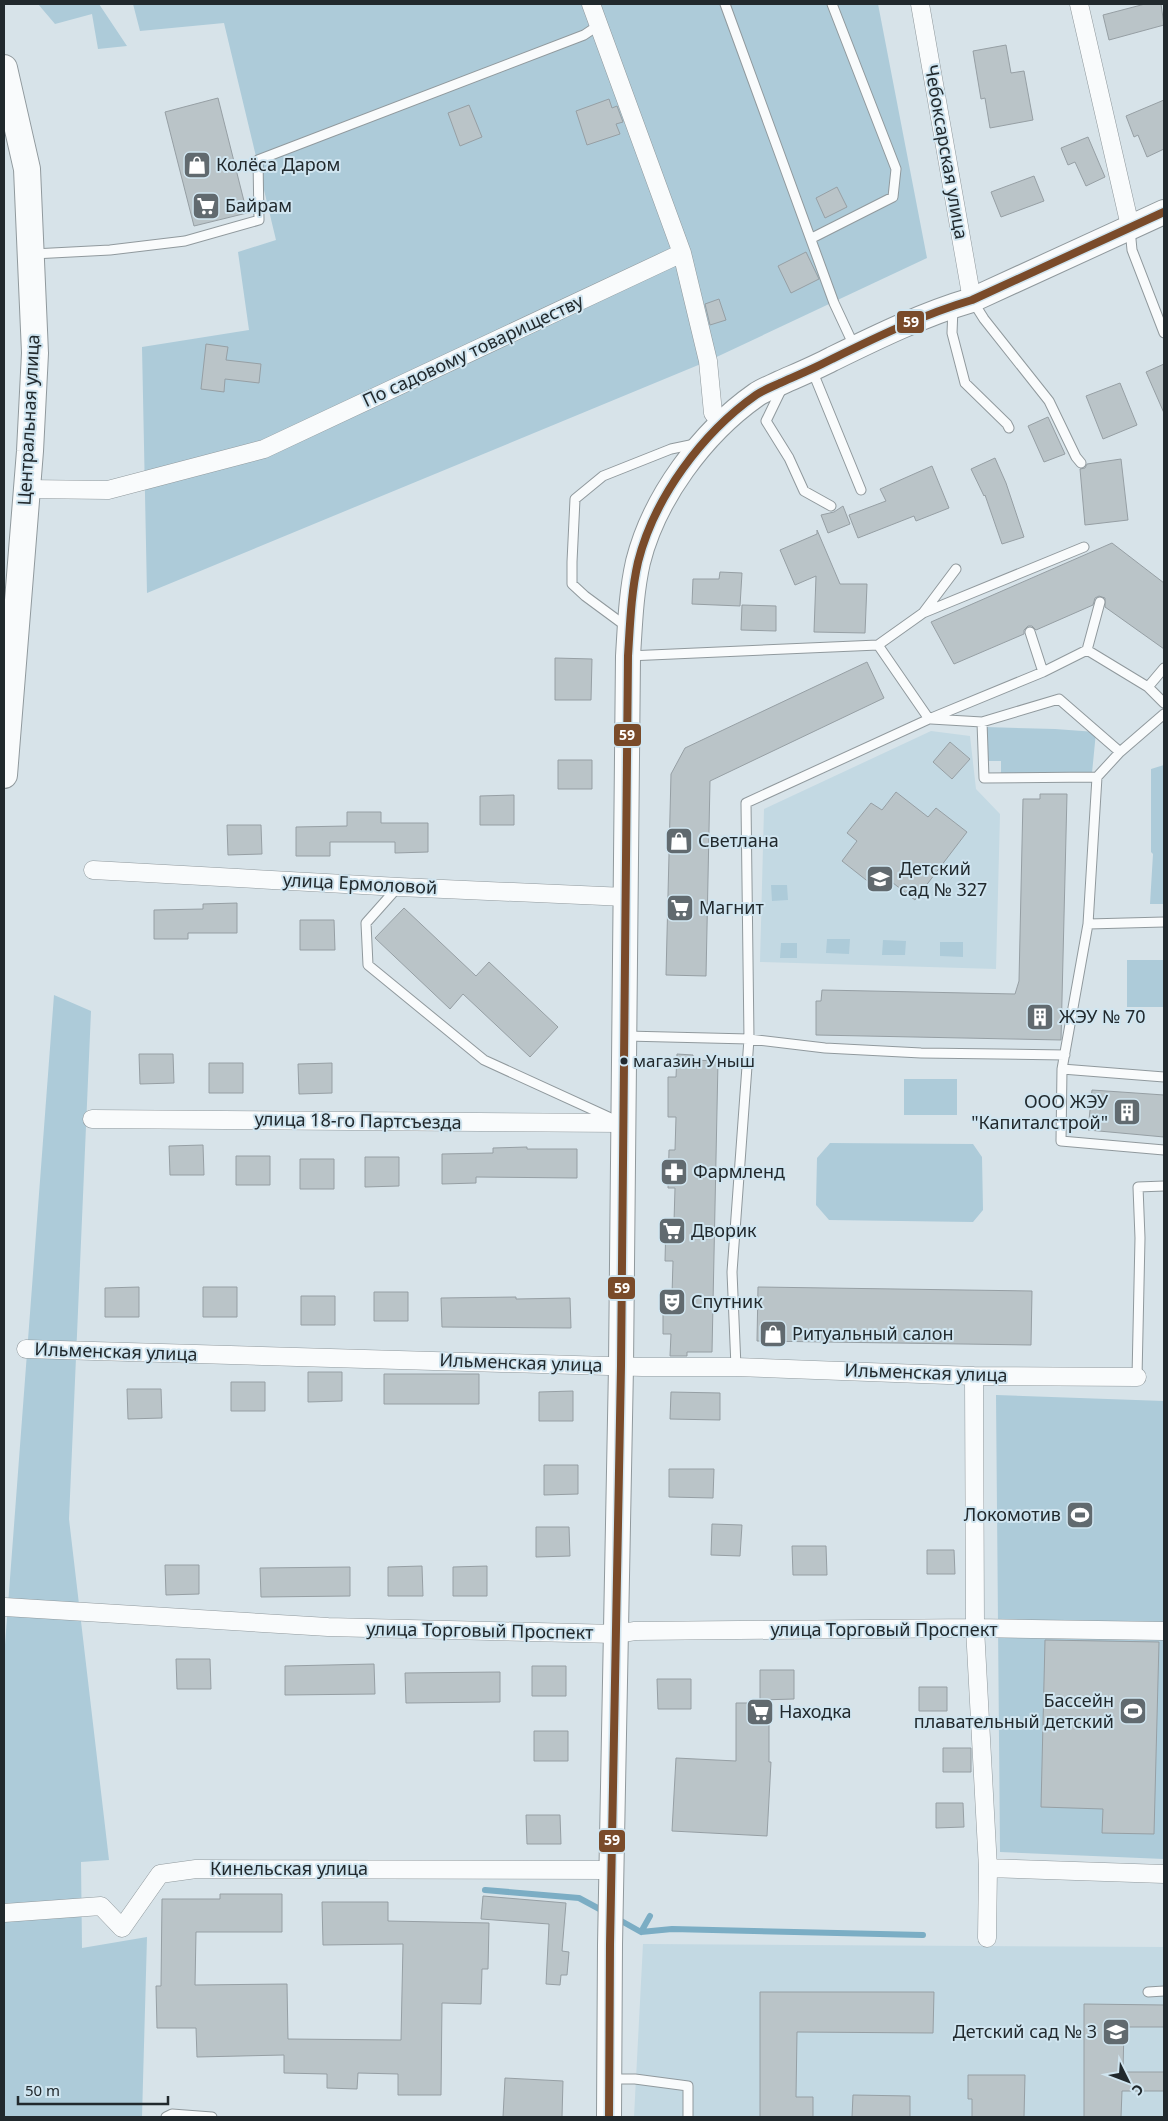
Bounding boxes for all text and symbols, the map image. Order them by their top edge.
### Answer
street label: Чебоксарская улица [920,63,974,241]
shop icon: Колёса Даром [182,150,212,180]
place label: Колёса Даром [216,152,340,176]
supermarket icon: Байрам [191,191,221,221]
place label: Байрам [225,193,292,217]
street label: По садовому товариществу [358,288,588,412]
line badge: 59 [896,310,925,334]
text: 59 [903,312,919,331]
street label: Центральная улица [12,334,44,506]
line badge: 59 [613,723,642,747]
text: 59 [619,725,635,744]
shop icon: Светлана [664,826,694,856]
place label: Светлана [698,828,779,852]
place label: Детский сад № 327 [899,856,987,901]
school or university icon: Детский сад № 327 [865,864,895,894]
street label: улица Ермоловой [282,867,438,899]
supermarket icon: Магнит [665,893,695,923]
place label: Магнит [699,895,764,919]
building icon: ЖЭУ № 70 [1025,1002,1055,1032]
place label: ЖЭУ № 70 [1059,1004,1146,1028]
place label: магазин Уныш [633,1049,755,1072]
marker: магазин Уныш [619,1056,629,1066]
place label: ООО ЖЭУ "Капиталстрой" [971,1089,1109,1134]
building icon: ООО ЖЭУ "Капиталстрой" [1112,1097,1142,1127]
street label: улица 18-го Партсъезда [254,1106,462,1134]
pharmacy icon: Фармленд [659,1157,689,1187]
place label: Фармленд [693,1159,785,1183]
supermarket icon: Дворик [657,1216,687,1246]
place label: Дворик [691,1218,757,1242]
line badge: 59 [607,1276,636,1300]
text: 59 [614,1278,630,1297]
theatre icon: Спутник [657,1287,687,1317]
place label: Спутник [691,1289,763,1313]
shop icon: Ритуальный салон [758,1319,788,1349]
place label: Ритуальный салон [792,1321,954,1345]
street label: Ильменская улица [34,1336,198,1366]
street label: Ильменская улица [439,1347,603,1377]
street label: Ильменская улица [844,1357,1008,1387]
sports icon: Локомотив [1065,1500,1095,1530]
place label: Локомотив [964,1502,1061,1526]
street label: улица Торговый Проспект [366,1616,594,1644]
street label: улица Торговый Проспект [770,1617,998,1641]
place label: Бассейн плавательный детский [914,1688,1114,1733]
sports icon: Бассейн плавательный детский [1118,1696,1148,1726]
supermarket icon: Находка [745,1697,775,1727]
place label: Находка [779,1699,852,1723]
line badge: 59 [598,1829,626,1853]
text: 59 [604,1830,620,1849]
street label: Кинельская улица [210,1856,368,1880]
school or university icon: Детский сад № 3 [1101,2017,1131,2047]
place label: Детский сад № 3 [953,2019,1097,2043]
north arrow [1103,2056,1153,2106]
scale bar [18,2074,168,2106]
text: 50 m [25,2080,60,2100]
text: С [1128,2080,1148,2100]

